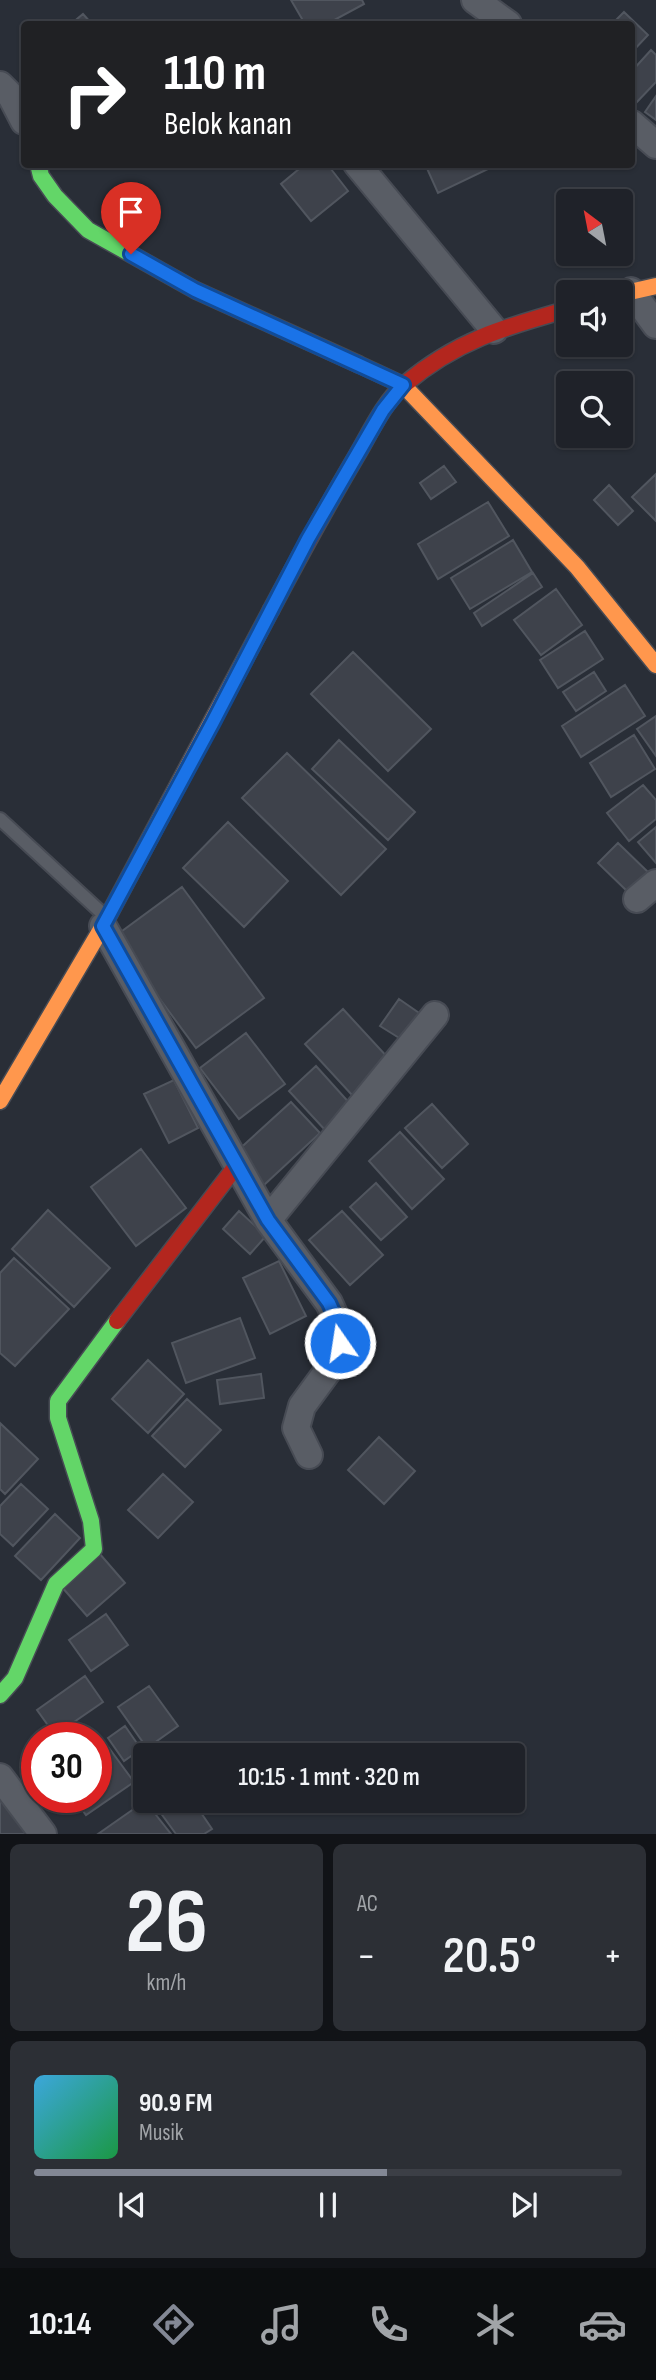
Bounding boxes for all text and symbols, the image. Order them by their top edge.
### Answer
text: 110 m [164,45,266,104]
icon: right [49,49,140,140]
text: Belok kanan [164,105,292,144]
pin [101,182,161,254]
north arrow [556,189,634,266]
map controls [556,189,633,448]
icon: arrive [112,193,150,231]
button: sound [556,280,633,357]
button: search [556,371,633,448]
position arrow [303,1306,377,1380]
speed limit sign: 30 [21,1722,112,1813]
text: 10:15 · 1 mnt · 320 m [238,1762,420,1793]
text: 26 [125,1869,208,1978]
text: AC [357,1890,378,1918]
text: 20.5° [443,1925,536,1988]
text: − [357,1934,376,1979]
text: + [603,1934,622,1979]
text: km/h [147,1969,186,1997]
text: 90.9 FM [139,2088,212,2119]
text: Musik [139,2119,184,2147]
icon: previous [113,2186,151,2224]
icon: pause [309,2186,347,2224]
icon: next [505,2186,543,2224]
icon: directions [149,2300,198,2349]
icon: music [257,2300,306,2349]
icon: phone [364,2300,413,2349]
icon: climate [471,2300,520,2349]
icon: car [578,2300,627,2349]
text: 10:14 [29,2305,91,2344]

